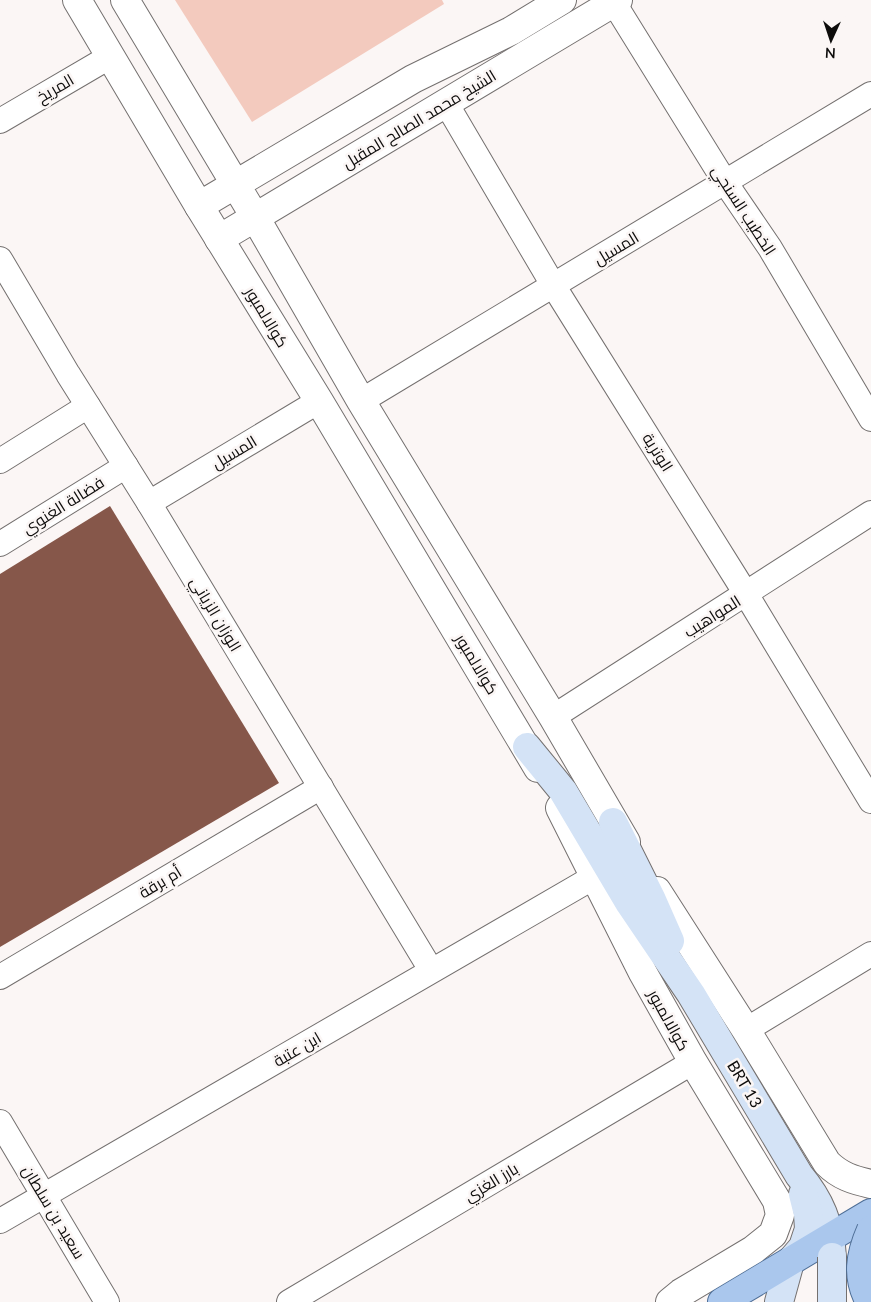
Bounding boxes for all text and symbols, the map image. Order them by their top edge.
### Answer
north arrow [806,15,856,65]
text: N [824,45,836,62]
street label: الشيخ محمد الصالح المقبل [338,65,501,175]
street label: المريخ [33,69,78,108]
street label: الخطيب السنجي [704,161,780,261]
street label: المسيل [590,227,643,270]
street label: كوالالمبور [241,282,293,351]
street label: الوترية [638,429,678,475]
street label: المسيل [208,431,261,474]
street label: فضالة الغنوي [18,472,110,542]
street label: الوزان الزياني [183,573,246,657]
street label: المواهيب [680,591,744,641]
street label: كوالالمبور [451,629,503,698]
street label: أم برقة [135,861,186,904]
street label: كوالالمبور [643,985,694,1054]
street label: ابن عتبة [269,1027,325,1072]
street label: BRT 13 [724,1057,767,1111]
street label: بارز الغزي [460,1158,524,1209]
street label: سعيد بن سلطان [17,1161,90,1263]

